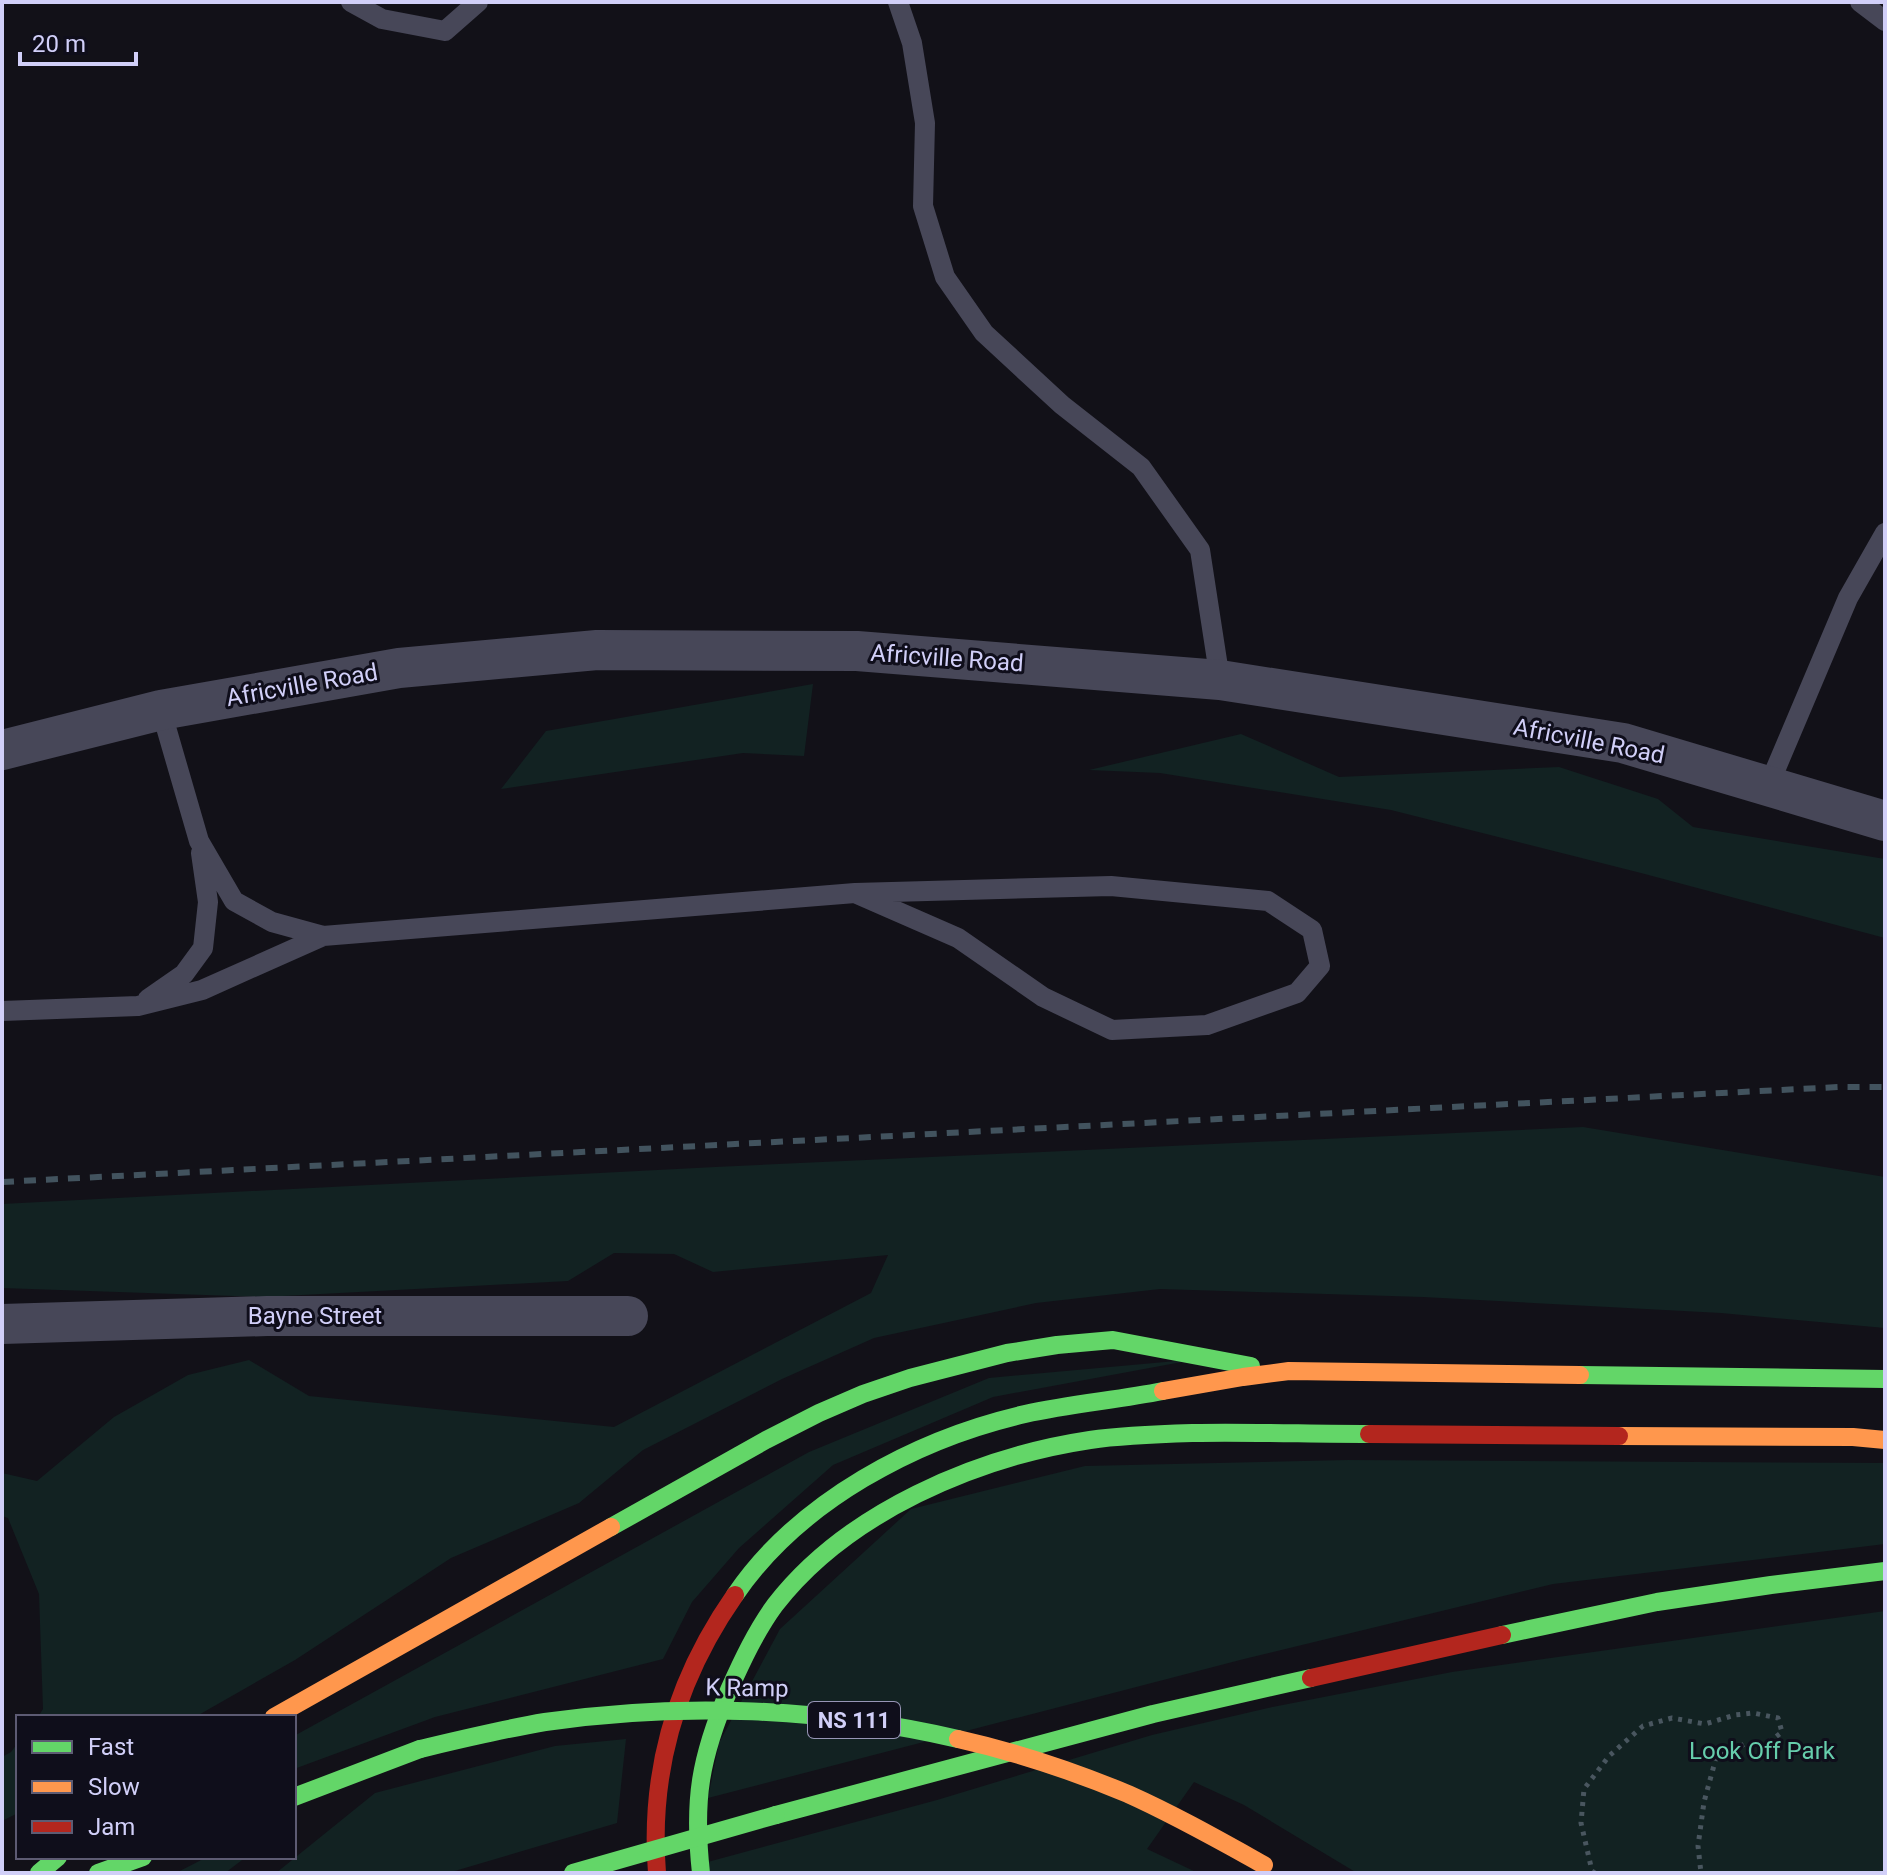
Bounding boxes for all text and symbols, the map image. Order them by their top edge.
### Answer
scale bar [20,16,136,66]
text: 20 m [32,30,86,58]
street label: Africville Road [869,639,1025,677]
street label: Africville Road [224,658,380,712]
street label: Africville Road [1511,713,1667,769]
street label: Bayne Street [248,1302,382,1330]
street label: K Ramp [705,1673,789,1703]
road number: NS 111 [808,1702,900,1738]
legend [16,1715,296,1859]
text: Fast [88,1733,134,1761]
park label: Look Off Park [1689,1737,1836,1765]
text: Slow [88,1773,140,1801]
text: Jam [88,1813,135,1841]

